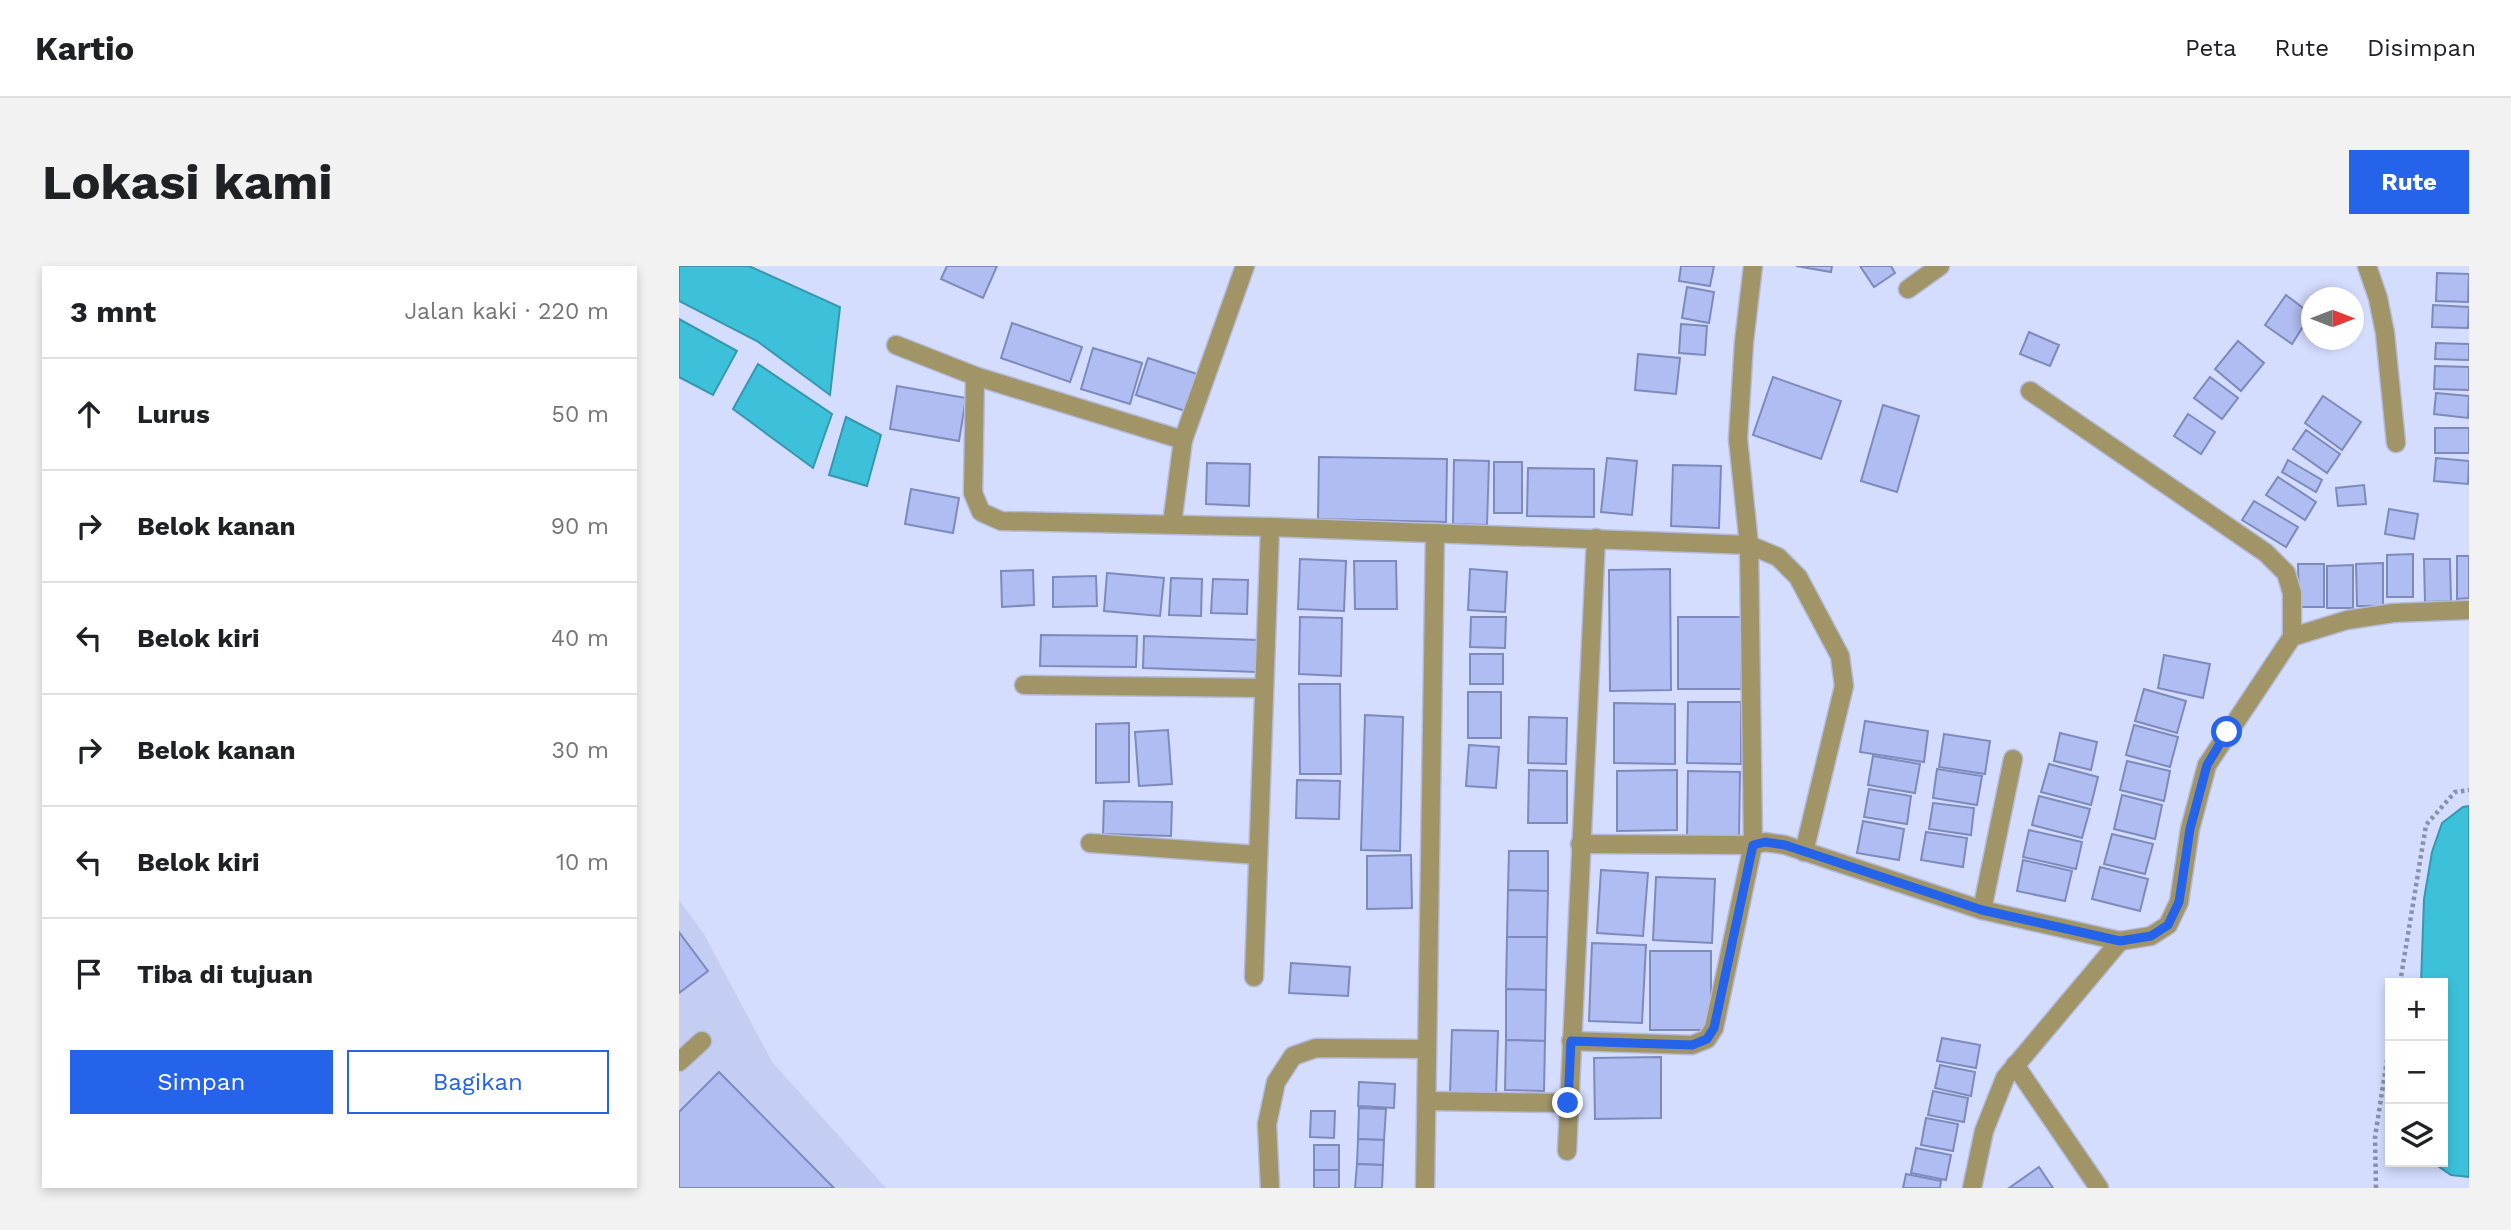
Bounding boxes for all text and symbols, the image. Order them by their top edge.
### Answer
text: Kartio [35,29,134,68]
text: Peta [2185,34,2237,62]
text: Rute [2275,34,2329,62]
text: Disimpan [2367,34,2476,62]
button: Rute [2349,150,2469,214]
text: Lokasi kami [42,153,333,211]
north arrow [2301,287,2364,350]
text: 3 mnt [70,294,156,329]
text: Jalan kaki · 220 m [404,298,609,325]
icon: ahead [70,395,108,433]
text: Lurus [137,399,210,429]
text: 50 m [552,401,609,428]
icon: right [70,507,108,545]
text: Belok kanan [137,511,296,541]
text: 90 m [551,513,609,540]
icon: left [70,619,108,657]
text: Belok kiri [137,623,260,653]
text: 40 m [551,625,609,652]
route start [2211,716,2242,747]
icon: right [70,731,108,769]
text: Belok kanan [137,735,296,765]
text: 30 m [552,737,609,764]
icon: left [70,843,108,881]
text: Belok kiri [137,847,260,877]
text: 10 m [556,849,609,876]
icon: arrive [70,955,108,993]
text: Tiba di tujuan [137,959,313,989]
map controls [2385,978,2448,1167]
button: + [2385,978,2448,1041]
button: − [2385,1041,2448,1104]
button: Simpan [70,1050,333,1114]
button: Bagikan [347,1050,609,1114]
route end [1552,1087,1583,1118]
button: layers [2385,1104,2448,1167]

